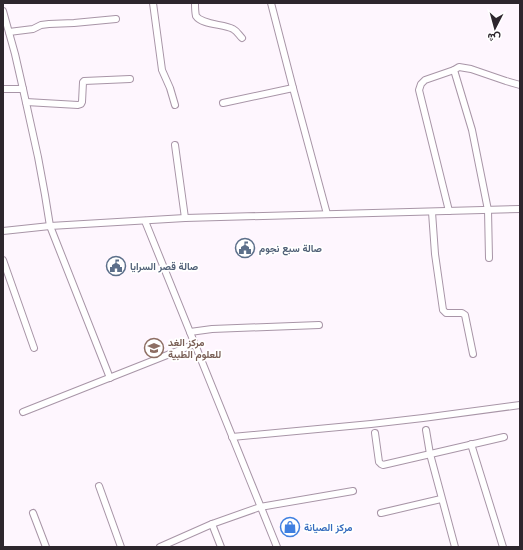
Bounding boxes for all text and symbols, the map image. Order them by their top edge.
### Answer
north arrow [475,8,515,48]
text: ش [487,30,501,46]
public building icon: صالة سبع نجوم [234,237,256,259]
place label: صالة سبع نجوم [259,242,323,256]
public building icon: صالة قصر السرايا [105,255,127,277]
place label: صالة قصر السرايا [130,260,199,273]
place label: مركز الغد للعلوم الطبية [168,336,221,361]
school or university icon: مركز الغد للعلوم الطبية [143,337,165,359]
shop icon: مركز الصيانة [279,516,301,538]
place label: مركز الصيانة [304,521,353,534]

